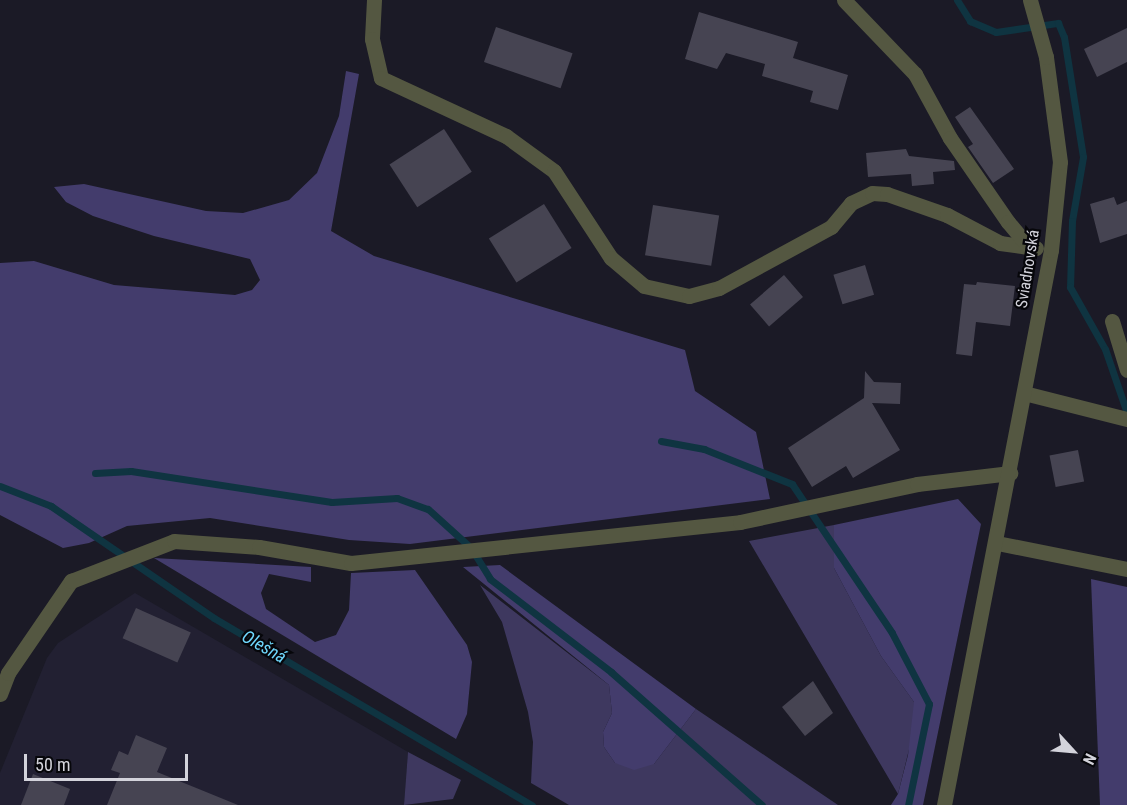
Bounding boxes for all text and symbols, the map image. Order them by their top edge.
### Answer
street label: Sviadnovská [1012,228,1044,310]
water label: Olešná [238,626,290,668]
north arrow [1043,721,1103,781]
scale bar [27,742,190,780]
text: N [1079,751,1100,768]
text: 50 m [35,754,70,775]

